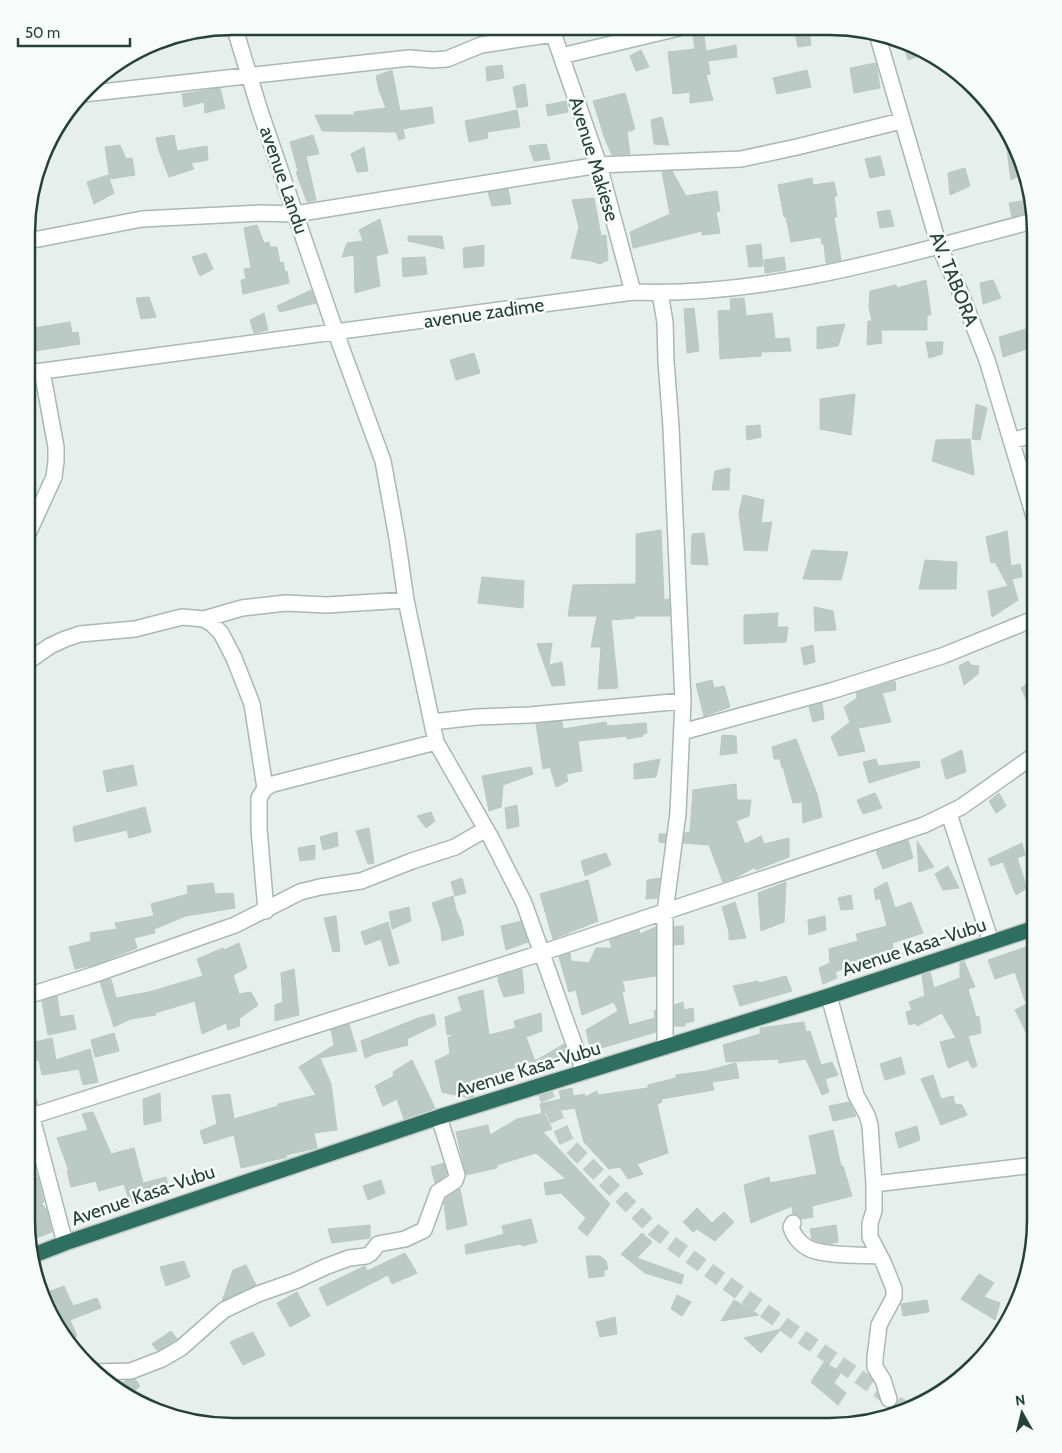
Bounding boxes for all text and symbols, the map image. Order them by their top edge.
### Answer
scale bar [18,15,130,47]
text: 50 m [25,24,60,42]
street label: Avenue Makiese [564,94,624,224]
street label: avenue Landu [255,123,313,237]
street label: AV. TABORA [925,228,983,330]
street label: avenue zadime [422,293,546,333]
street label: Avenue Kasa-Vubu [839,913,989,981]
street label: Avenue Kasa-Vubu [453,1036,603,1102]
street label: Avenue Kasa-Vubu [68,1160,218,1230]
north arrow [997,1388,1047,1438]
text: N [1014,1391,1026,1410]

